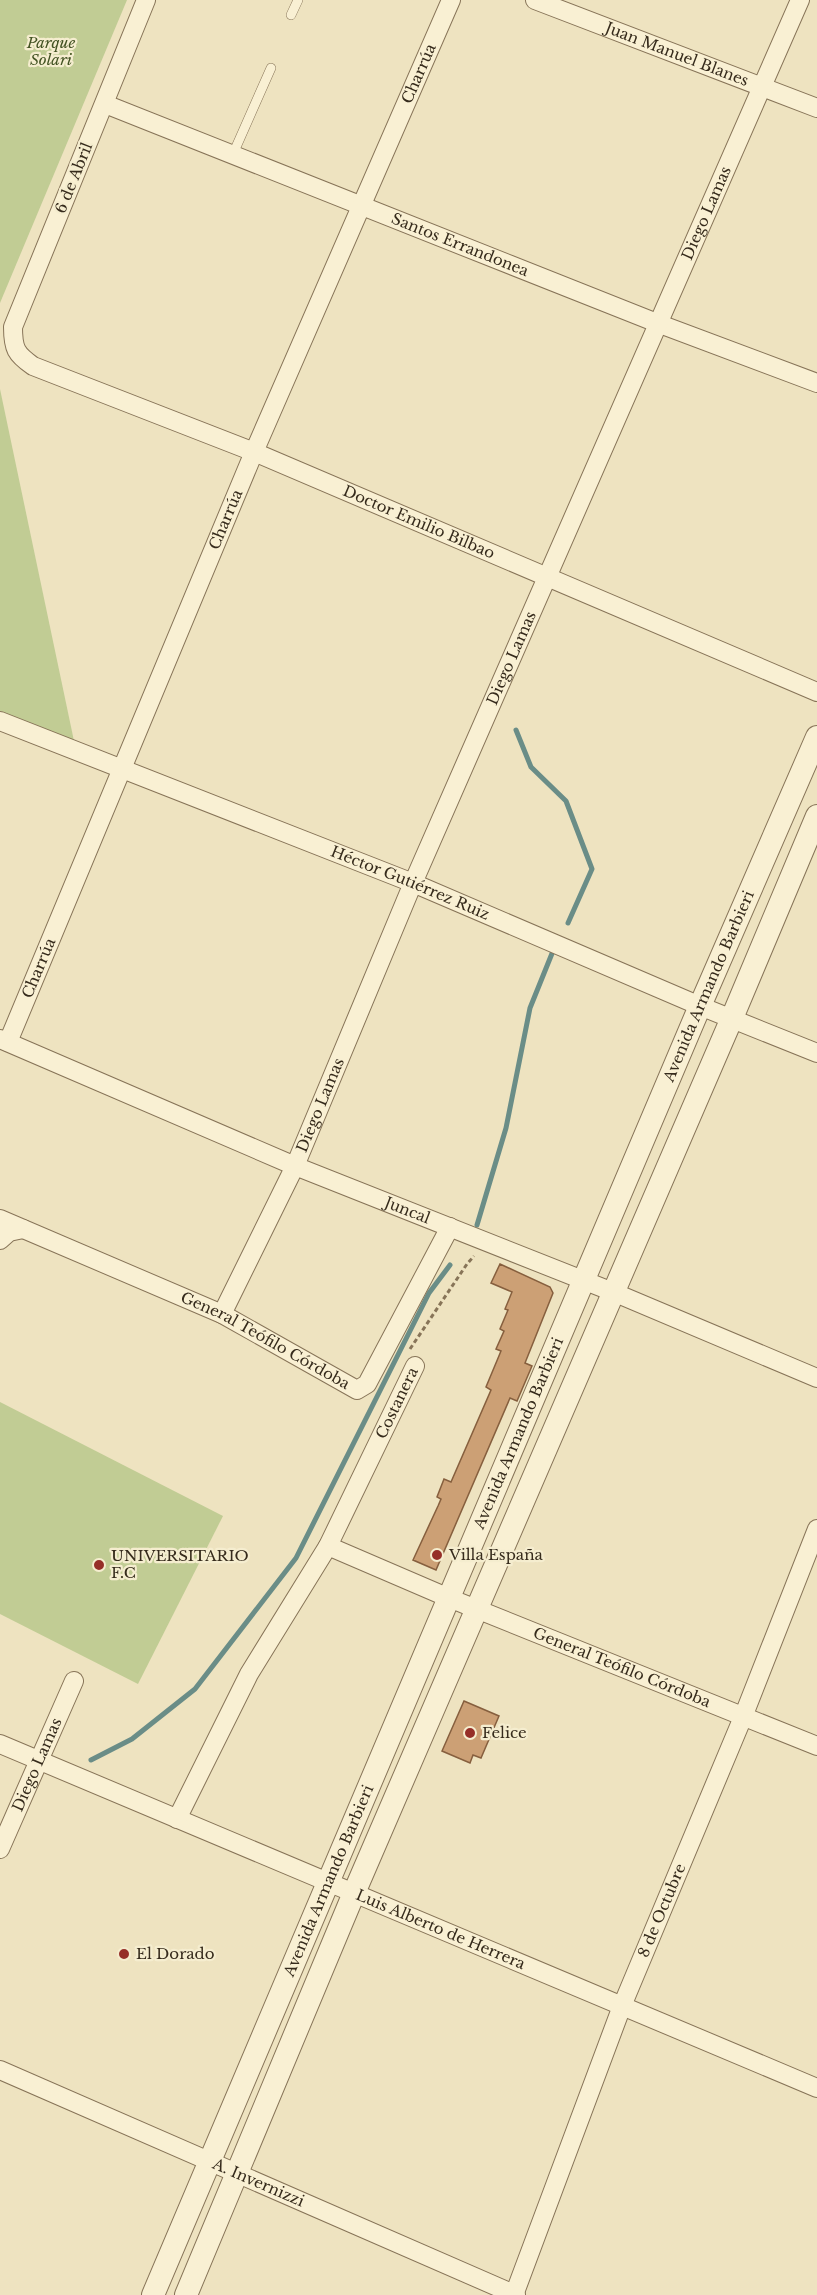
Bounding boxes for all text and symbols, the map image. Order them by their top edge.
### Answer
street label: Juan Manuel Blanes [601,17,752,90]
park label: Parque Solari [26,33,75,69]
street label: Charrúa [397,40,440,106]
street label: 6 de Abril [51,139,96,216]
street label: Diego Lamas [677,163,735,263]
street label: Santos Errandonea [389,209,532,280]
street label: Doctor Emilio Bilbao [340,481,498,563]
street label: Charrúa [204,486,247,552]
street label: Diego Lamas [482,608,540,708]
street label: Héctor Gutiérrez Ruiz [328,842,493,924]
street label: Avenida Armando Barbieri [659,888,758,1085]
street label: Charrúa [17,934,60,1001]
street label: Diego Lamas [292,1055,348,1155]
street label: Juncal [380,1192,433,1228]
street label: General Teófilo Córdoba [178,1287,354,1393]
street label: Avenida Armando Barbieri [469,1335,567,1533]
street label: Costanera [371,1363,422,1442]
place label: Villa España [448,1545,543,1564]
place label: UNIVERSITARIO F.C [111,1546,249,1582]
marker: Villa España [430,1548,444,1562]
marker: UNIVERSITARIO F.C [92,1558,106,1572]
street label: General Teófilo Córdoba [531,1623,714,1711]
street label: Diego Lamas [8,1715,66,1814]
place label: Felice [482,1723,527,1742]
marker: Felice [463,1726,477,1740]
street label: Avenida Armando Barbieri [279,1782,377,1980]
street label: 8 de Octubre [633,1861,690,1960]
street label: Luis Alberto de Herrera [353,1885,529,1973]
place label: El Dorado [136,1944,215,1963]
marker: El Dorado [117,1947,131,1961]
street label: A. Invernizzi [209,2154,307,2211]

